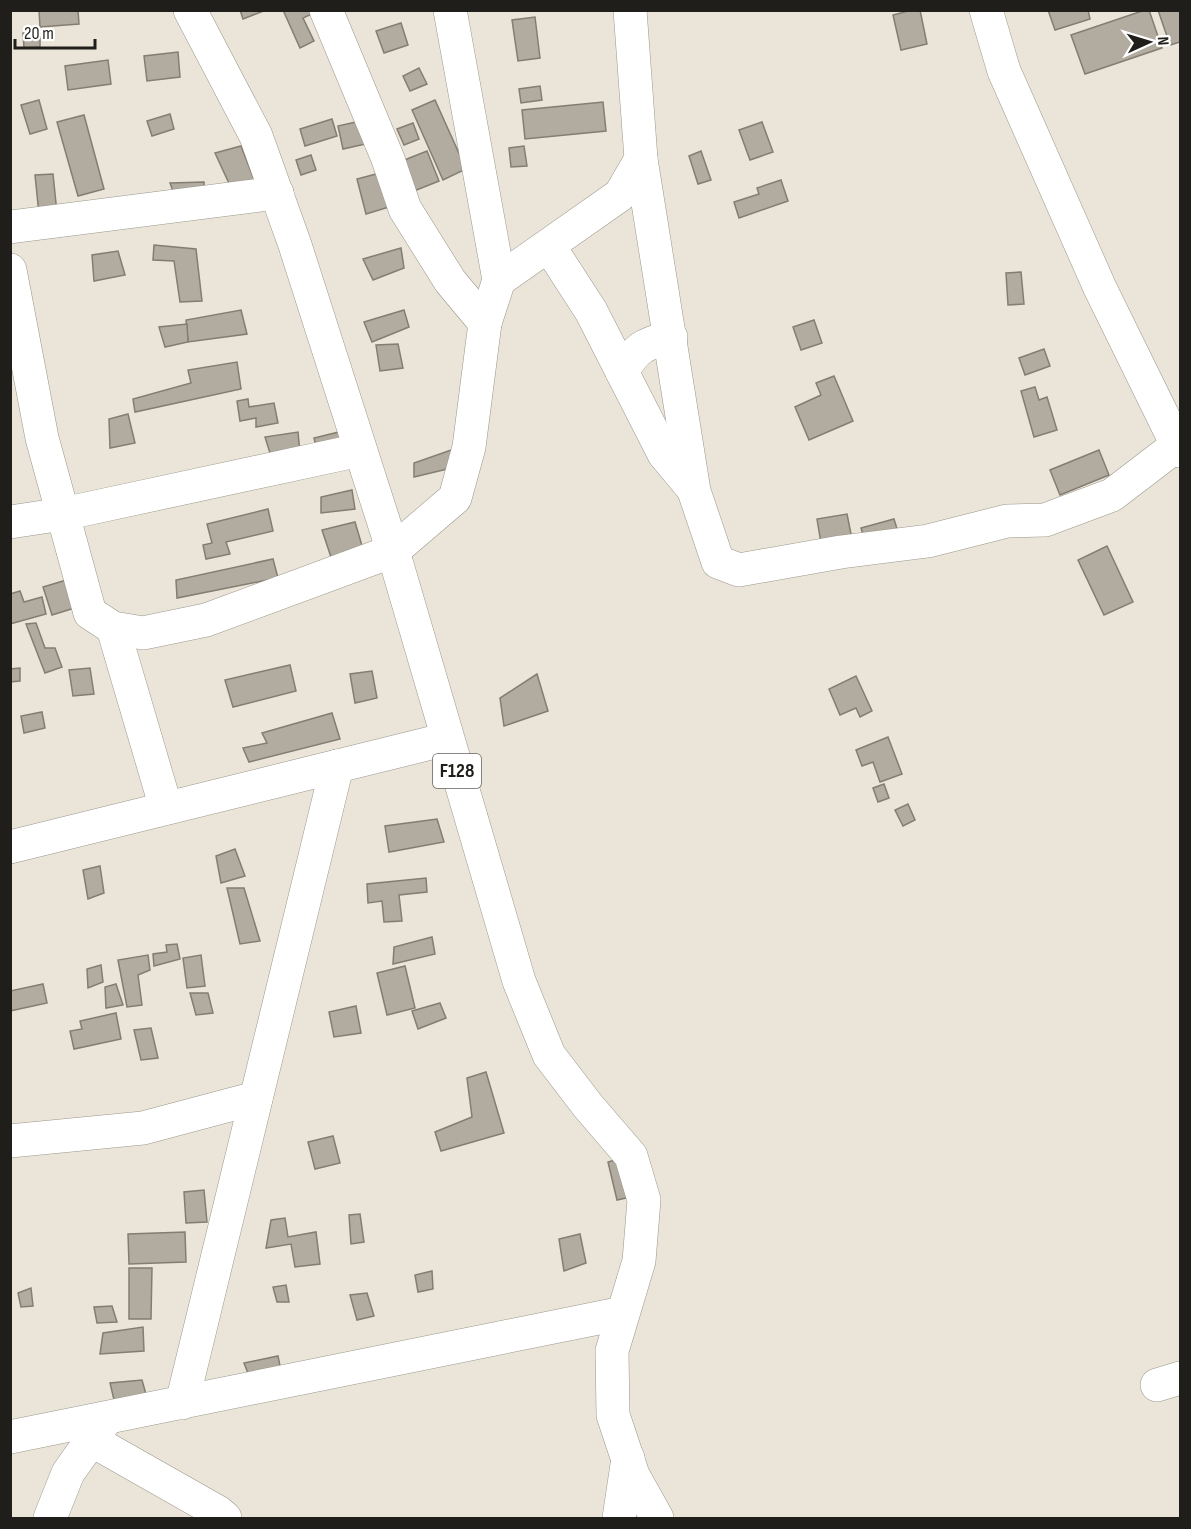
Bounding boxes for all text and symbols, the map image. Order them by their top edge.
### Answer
scale bar [15,12,94,50]
north arrow [1119,12,1179,72]
text: 20 m [24,23,54,44]
text: N [1153,36,1172,46]
road number: F128 [433,754,481,788]

